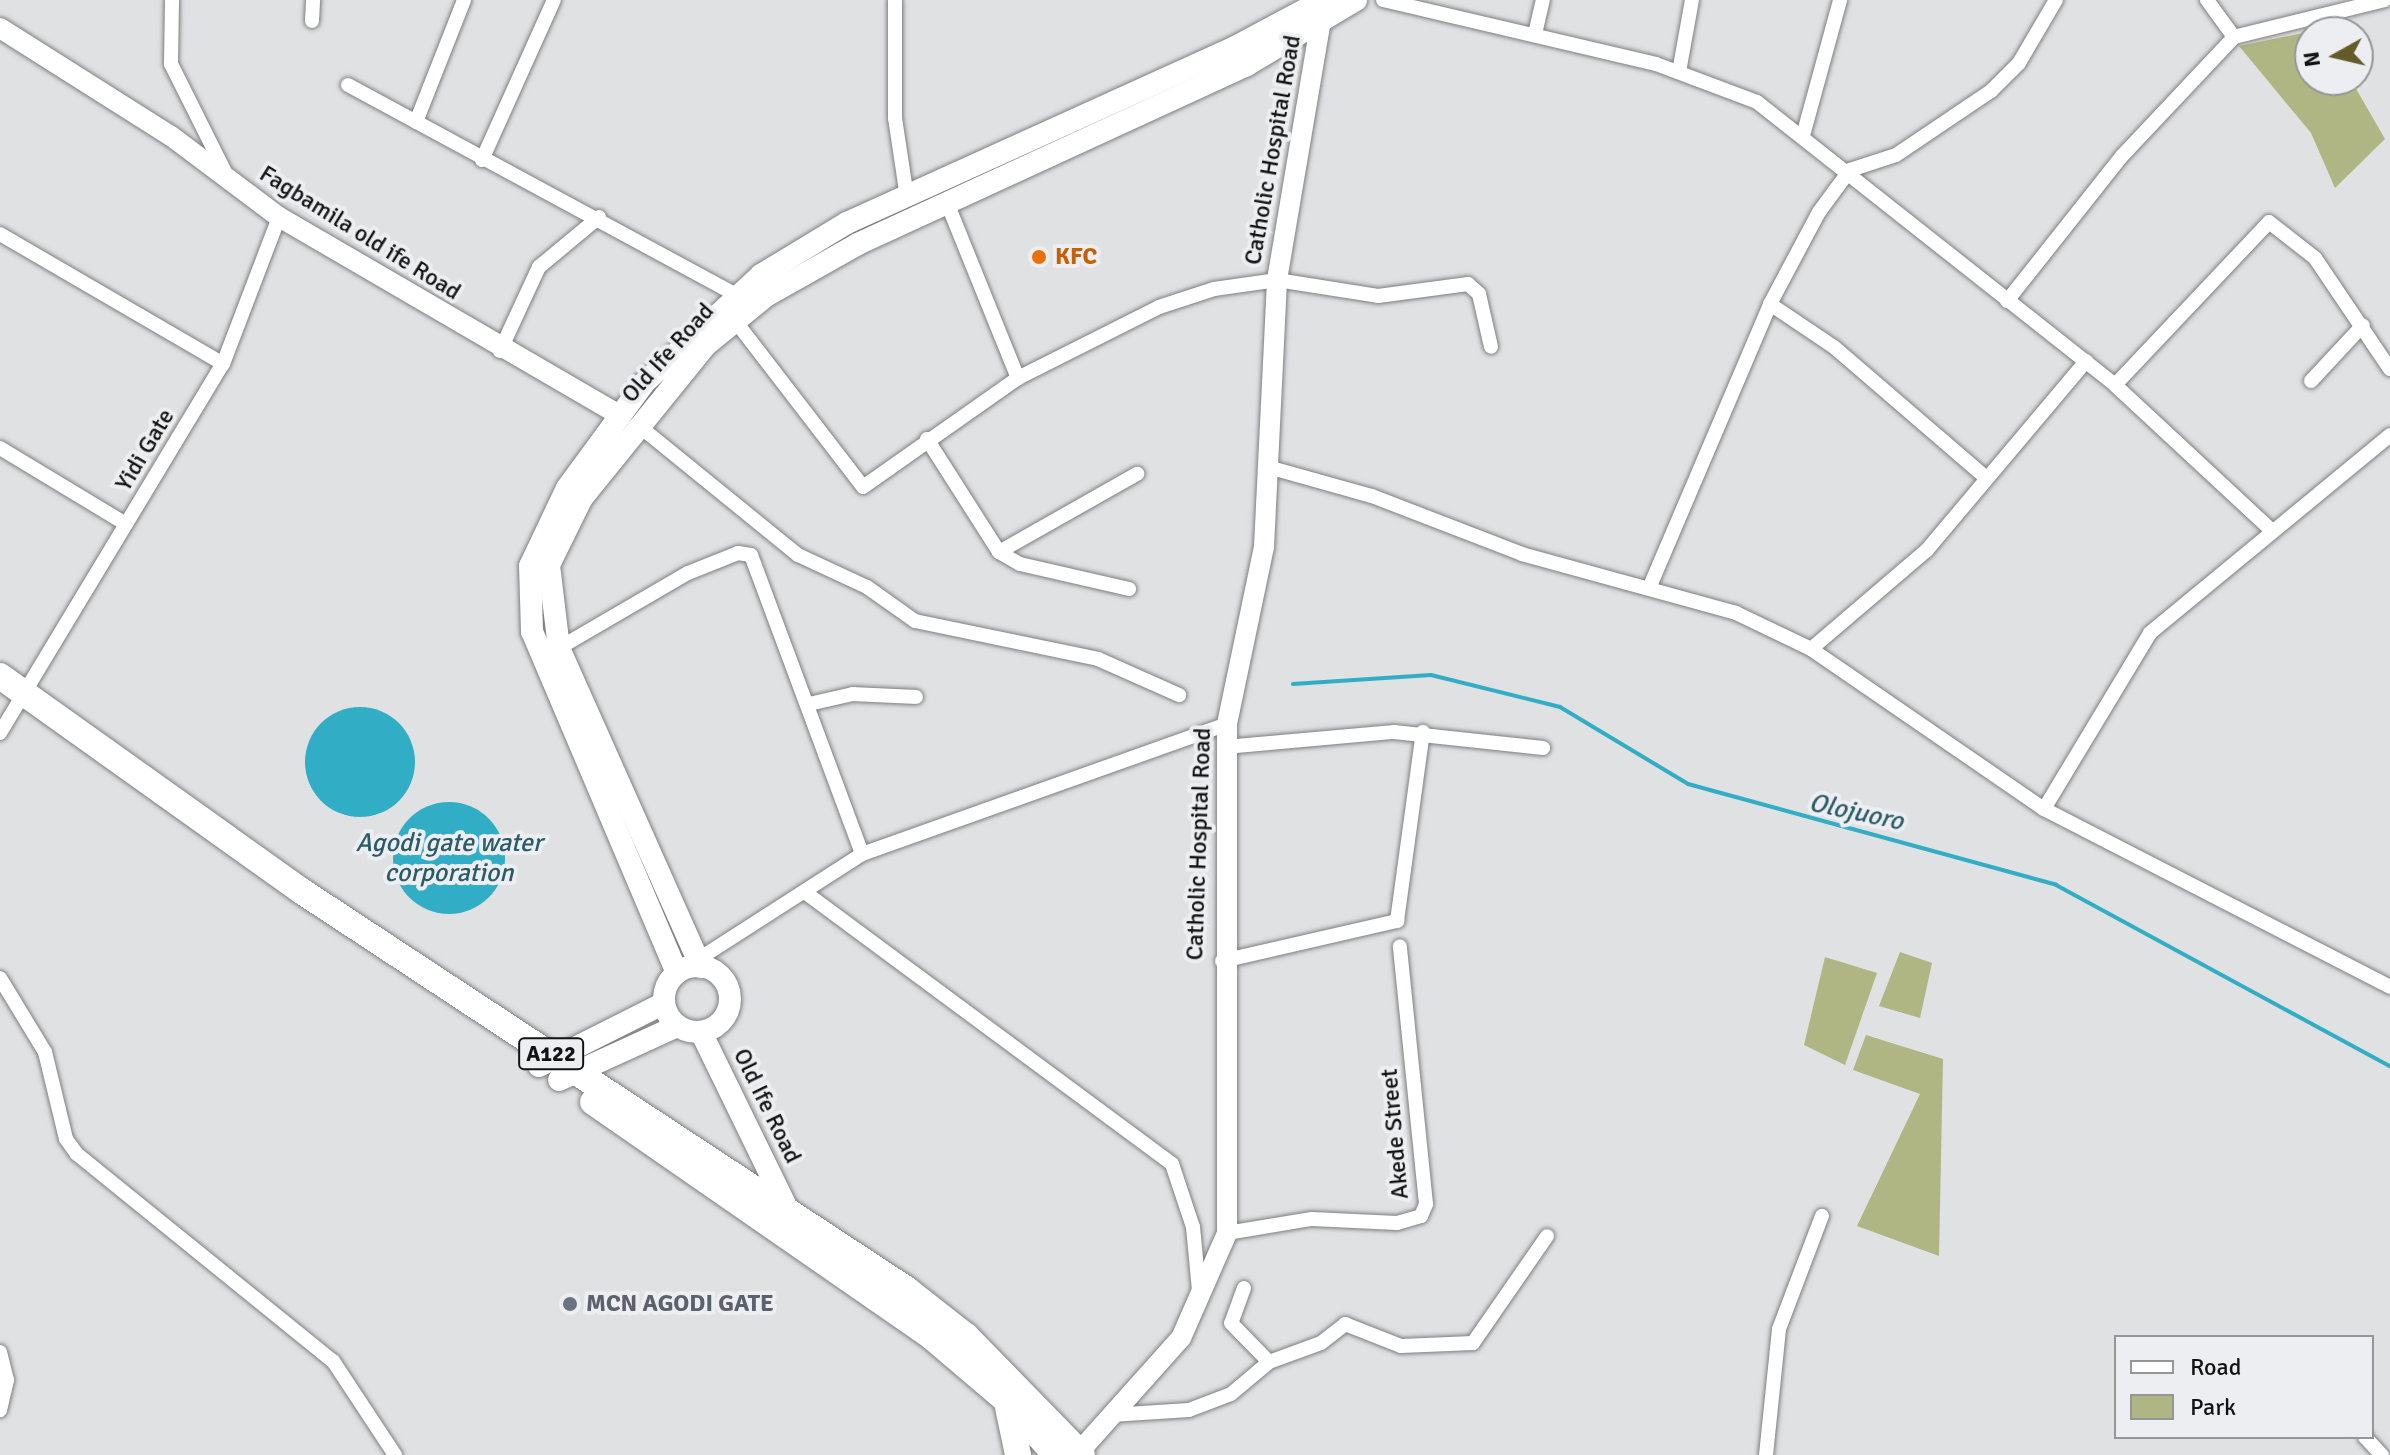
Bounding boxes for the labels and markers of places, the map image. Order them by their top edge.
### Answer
place label: KFC [1055,243,1097,271]
marker: KFC [1030,248,1048,266]
place label: MCN AGODI GATE [586,1290,774,1318]
marker: MCN AGODI GATE [561,1295,579,1313]

